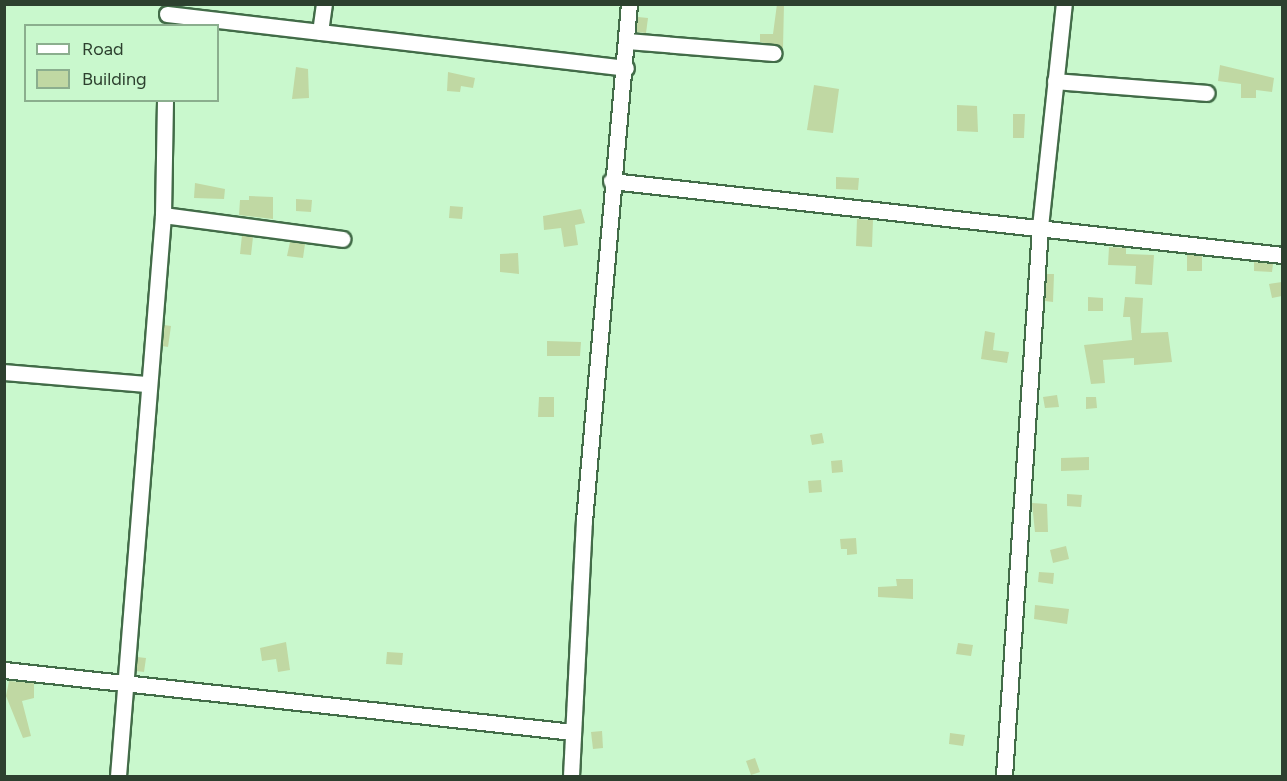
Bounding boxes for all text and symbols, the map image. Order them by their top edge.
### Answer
legend [24,24,219,102]
text: Road [82,38,123,60]
text: Building [82,68,147,90]

